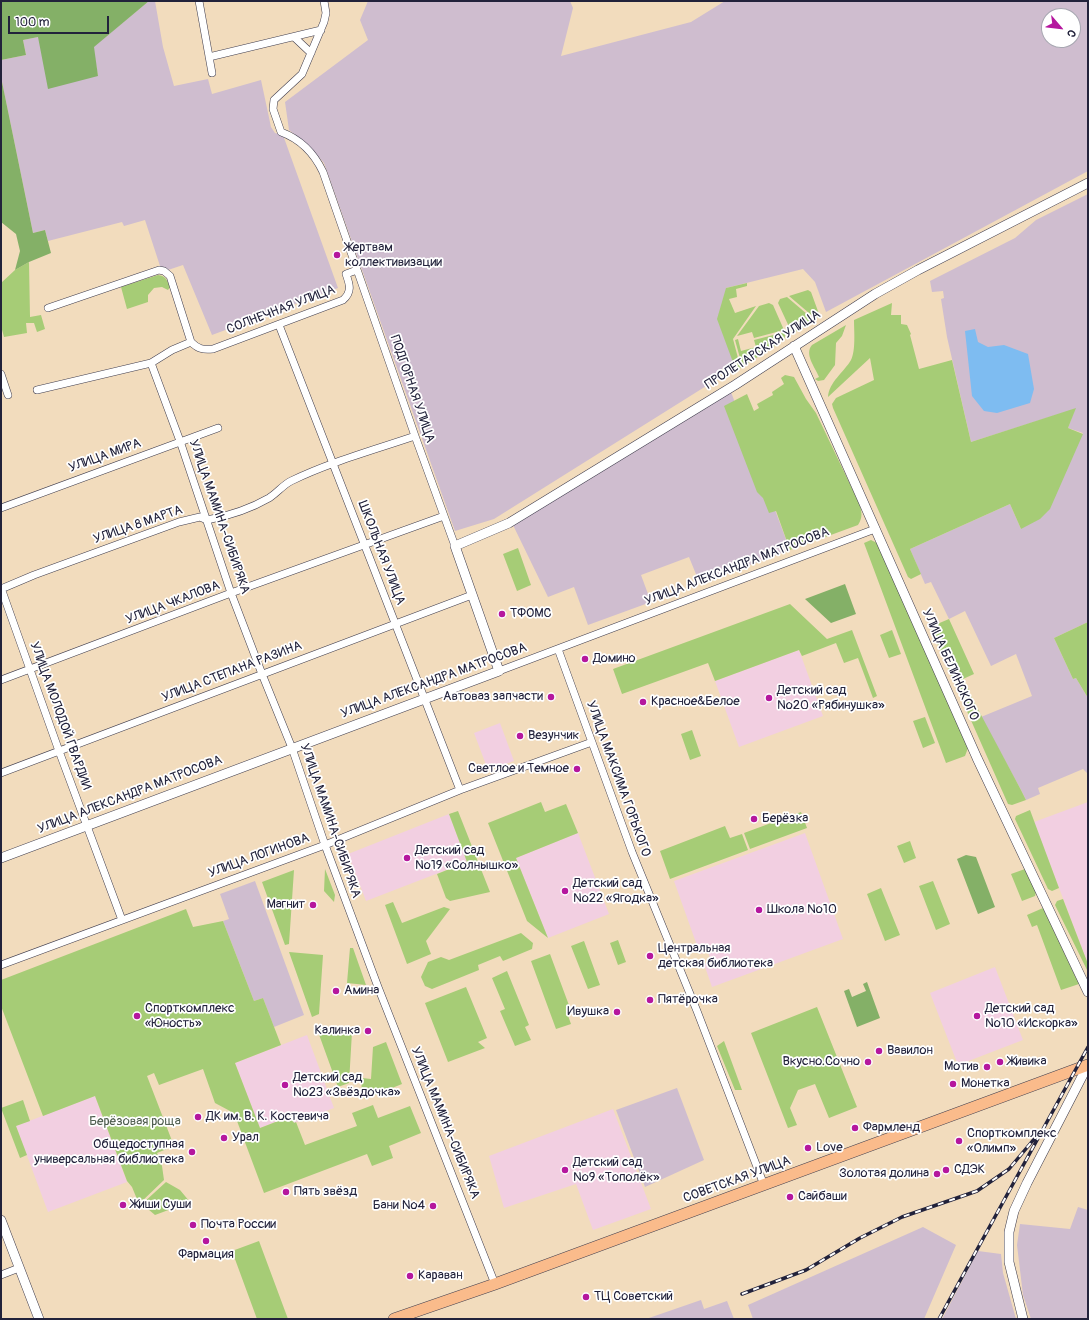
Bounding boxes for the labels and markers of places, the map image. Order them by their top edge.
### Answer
place label: Жертвам коллективизации [345,240,442,271]
marker: Жертвам коллективизации [332,250,342,260]
place label: ТФОМС [510,606,552,622]
marker: ТФОМС [497,609,507,619]
place label: Домино [593,651,636,667]
marker: Домино [580,654,590,664]
place label: Детский сад №20 «Рябинушка» [777,683,885,714]
place label: Автоваз запчасти [443,689,543,705]
marker: Автоваз запчасти [546,692,556,702]
marker: Детский сад №20 «Рябинушка» [764,693,774,703]
place label: Красное&Белое [651,694,740,710]
marker: Красное&Белое [638,697,648,707]
place label: Везунчик [528,728,579,744]
marker: Везунчик [515,731,525,741]
place label: Светлое и Темное [468,761,569,777]
marker: Светлое и Темное [572,764,582,774]
place label: Берёзка [762,811,808,827]
marker: Берёзка [749,814,759,824]
place label: Детский сад №19 «Солнышко» [415,843,518,874]
marker: Детский сад №19 «Солнышко» [402,853,412,863]
place label: Детский сад №22 «Ягодка» [573,876,659,907]
marker: Детский сад №22 «Ягодка» [560,886,570,896]
place label: Магнит [266,897,305,913]
marker: Магнит [308,900,318,910]
place label: Школа №10 [767,902,837,918]
marker: Школа №10 [754,905,764,915]
place label: Центральная детская библиотека [658,941,773,972]
marker: Центральная детская библиотека [645,951,655,961]
place label: Амина [344,983,379,999]
marker: Амина [331,986,341,996]
place label: Пятёрочка [658,992,718,1008]
marker: Пятёрочка [645,995,655,1005]
place label: Спорткомплекс «Юность» [145,1001,235,1032]
place label: Детский сад №10 «Искорка» [985,1001,1078,1032]
place label: Ивушка [567,1004,609,1020]
marker: Ивушка [612,1007,622,1017]
marker: Спорткомплекс «Юность» [132,1011,142,1021]
marker: Детский сад №10 «Искорка» [972,1011,982,1021]
place label: Калинка [315,1023,360,1039]
marker: Калинка [363,1026,373,1036]
place label: Вавилон [887,1043,933,1059]
marker: Вавилон [874,1046,884,1056]
place label: Вкусно.Сочно [782,1054,860,1070]
place label: Живика [1008,1054,1047,1070]
marker: Вкусно.Сочно [863,1057,873,1067]
marker: Живика [995,1057,1005,1067]
place label: Мотив [944,1059,979,1075]
marker: Мотив [982,1062,992,1072]
place label: Детский сад №23 «Звёздочка» [293,1070,400,1101]
place label: Монетка [961,1076,1010,1092]
marker: Монетка [948,1079,958,1089]
marker: Детский сад №23 «Звёздочка» [280,1080,290,1090]
place label: ДК им. В. К. Костевича [206,1109,329,1125]
marker: ДК им. В. К. Костевича [193,1112,203,1122]
place label: Фармленд [863,1120,920,1136]
marker: Фармленд [850,1123,860,1133]
place label: Спорткомплекс «Олимп» [967,1126,1057,1157]
place label: Урал [232,1130,259,1146]
marker: Урал [219,1133,229,1143]
marker: Спорткомплекс «Олимп» [954,1136,964,1146]
place label: Общедоступная универсальная библиотека [34,1137,184,1168]
place label: Love [816,1140,843,1156]
marker: Love [803,1143,813,1153]
marker: Общедоступная универсальная библиотека [187,1147,197,1157]
place label: Детский сад №9 «Тополёк» [573,1155,660,1186]
place label: СДЭК [954,1162,985,1178]
marker: Детский сад №9 «Тополёк» [560,1165,570,1175]
marker: СДЭК [941,1165,951,1175]
place label: Золотая долина [839,1166,929,1182]
marker: Золотая долина [932,1169,942,1179]
place label: Пять звёзд [294,1184,357,1200]
marker: Пять звёзд [281,1187,291,1197]
place label: Сайбаши [798,1189,847,1205]
marker: Сайбаши [785,1192,795,1202]
place label: Жиши Суши [131,1197,191,1213]
place label: Бани №4 [373,1198,425,1214]
marker: Жиши Суши [118,1200,128,1210]
marker: Бани №4 [428,1201,438,1211]
place label: Почта России [201,1217,276,1233]
marker: Почта России [188,1220,198,1230]
marker: Фармация [201,1236,211,1246]
place label: Фармация [178,1247,234,1263]
place label: Караван [418,1268,463,1284]
marker: Караван [405,1271,415,1281]
place label: ТЦ Советский [594,1289,673,1305]
marker: ТЦ Советский [581,1292,591,1302]

